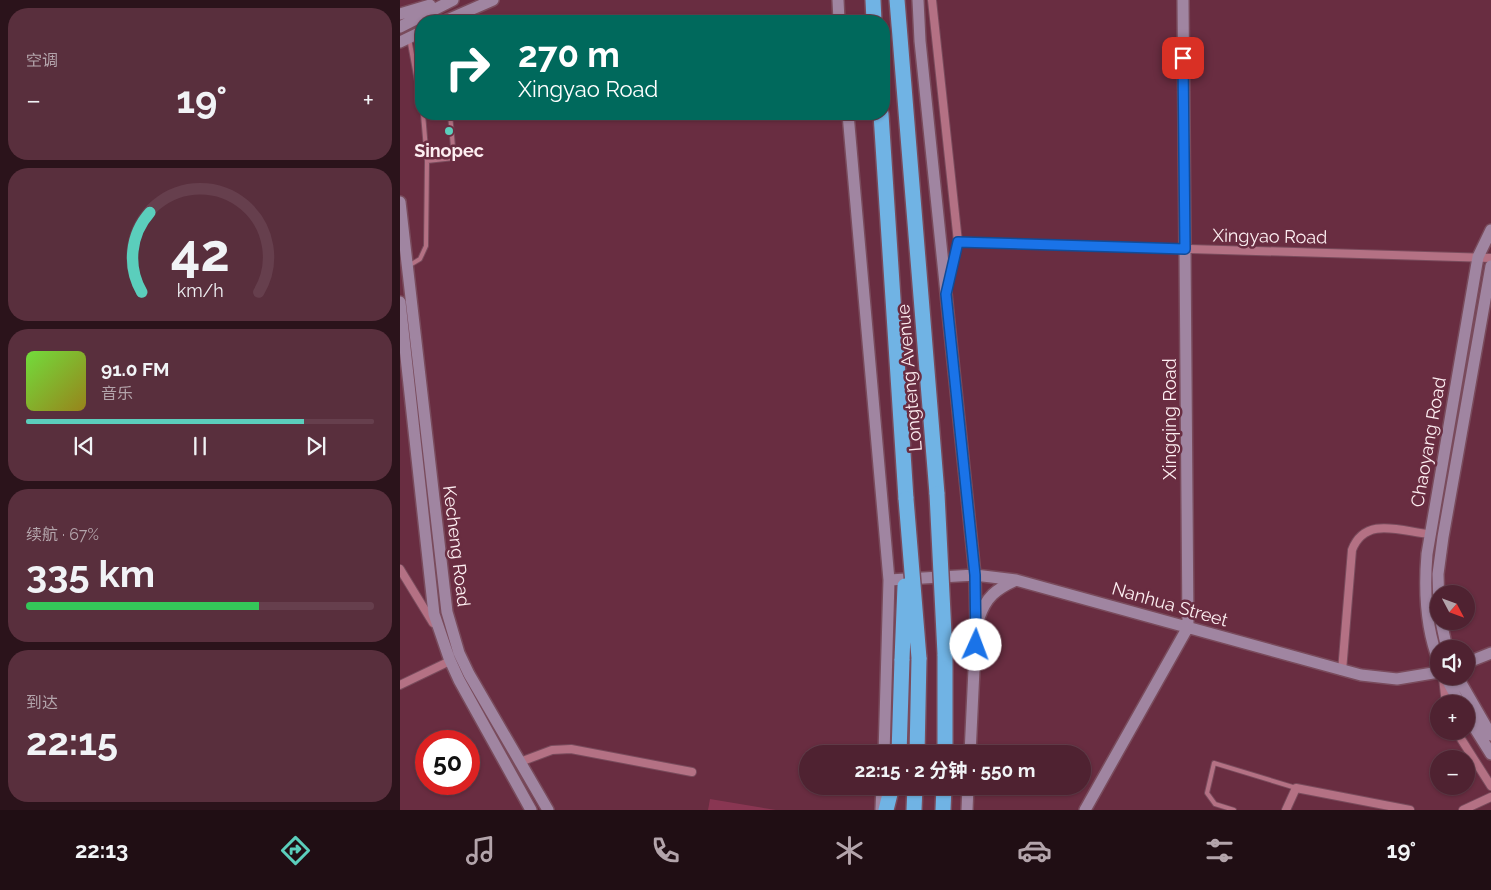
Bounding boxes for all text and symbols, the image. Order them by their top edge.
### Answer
text: 270 m [518,34,620,75]
icon: right [435,35,500,100]
pin [1162,37,1204,79]
icon: arrive [1169,44,1197,72]
text: 空调 [26,51,58,70]
text: Xingyao Road [518,76,658,102]
text: 19° [176,77,227,122]
text: − [26,84,41,117]
text: + [362,84,374,117]
marker: Sinopec [443,125,455,137]
place label: Sinopec [414,140,484,161]
text: 42 [170,222,230,283]
street label: Xingyao Road [1212,225,1328,247]
text: km/h [176,280,224,301]
street label: Longteng Avenue [892,303,926,453]
text: 91.0 FM [101,358,169,380]
street label: Xingqing Road [1159,358,1180,480]
street label: Chaoyang Road [1406,375,1450,509]
text: 音乐 [101,384,133,403]
icon: previous [70,432,98,460]
icon: pause [186,432,214,460]
icon: next [302,432,330,460]
street label: Kecheng Road [439,484,475,608]
text: 续航 · 67% [26,525,99,544]
text: 335 km [26,551,155,596]
street label: Nanhua Street [1110,577,1230,631]
north arrow [1430,585,1475,630]
map controls [1430,585,1475,795]
position arrow [949,618,1001,670]
button: sound [1430,640,1475,685]
text: 到达 [26,693,58,712]
button: + [1430,695,1475,740]
text: 22:15 [26,719,118,764]
speed limit sign: 50 [415,730,480,795]
button: − [1430,750,1475,795]
text: 22:15 · 2 分钟 · 550 m [854,759,1036,781]
icon: directions [278,833,313,868]
icon: music [463,833,498,868]
icon: phone [648,833,683,868]
icon: climate [832,833,867,868]
icon: car [1017,833,1052,868]
icon: filters [1202,833,1237,868]
text: 22:13 [75,837,128,863]
text: 19° [1387,837,1416,863]

